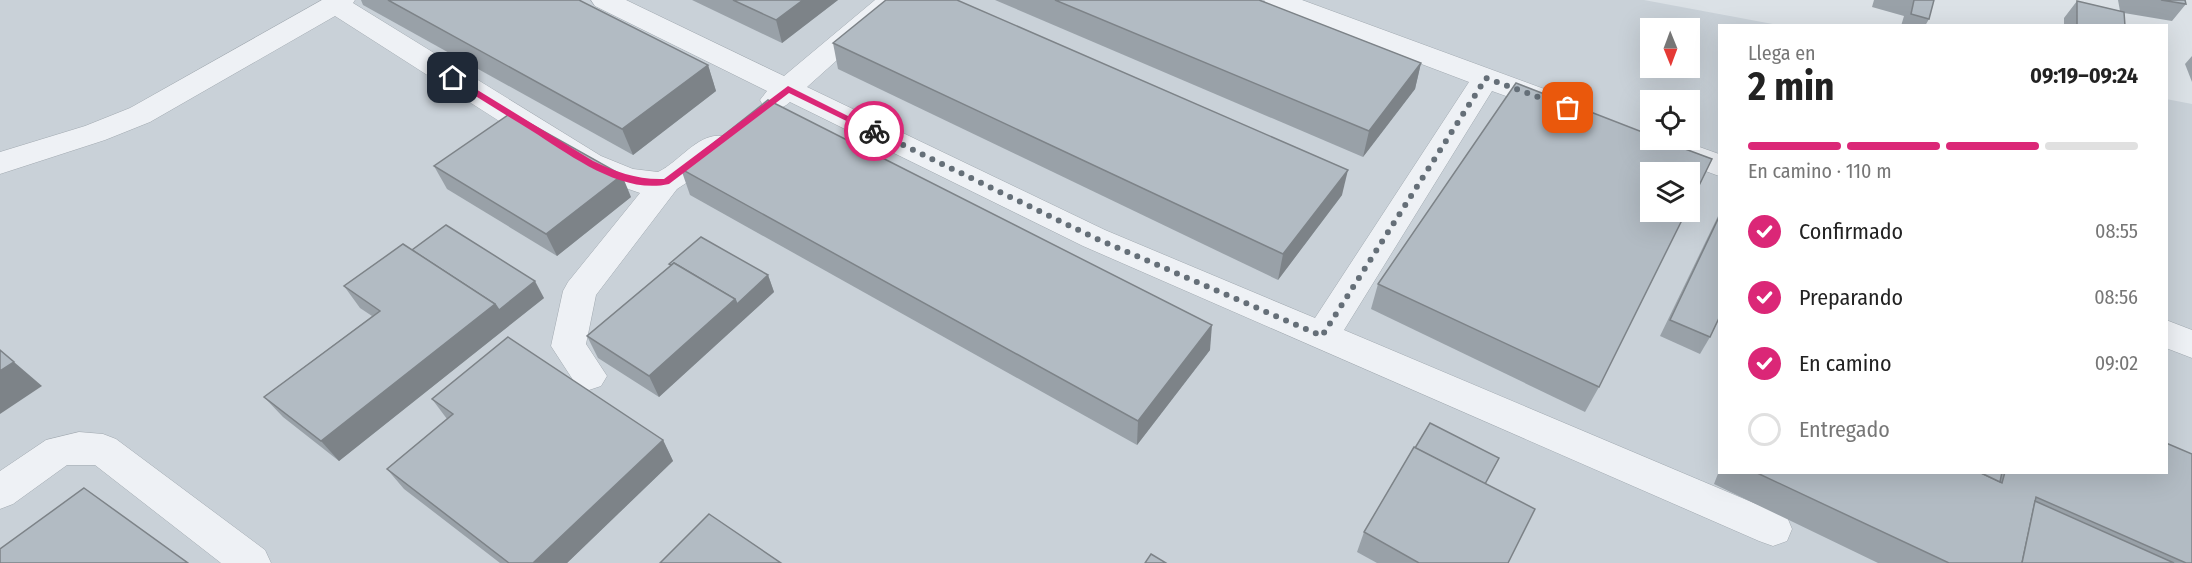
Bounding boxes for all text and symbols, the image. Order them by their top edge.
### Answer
north arrow [1640,18,1700,78]
map controls [1640,18,1700,222]
text: Llega en [1748,41,1816,65]
pin [427,52,478,103]
icon: home [436,61,469,94]
text: 09:19–09:24 [2030,62,2138,89]
text: 2 min [1748,64,1834,110]
pin [1542,82,1593,133]
button: locate [1640,90,1700,150]
icon: bag [1551,91,1584,124]
courier [844,101,904,161]
icon: bike [858,115,891,148]
text: En camino · 110 m [1748,159,1892,183]
button: layers [1640,162,1700,222]
icon: check [1748,215,1781,248]
text: Confirmado [1799,218,1903,245]
text: 08:55 [2095,219,2138,243]
icon: check [1748,281,1781,314]
text: Preparando [1799,284,1903,311]
text: 08:56 [2094,285,2138,309]
icon: check [1748,347,1781,380]
text: En camino [1799,350,1891,377]
text: 09:02 [2095,351,2138,375]
text: Entregado [1799,416,1890,443]

